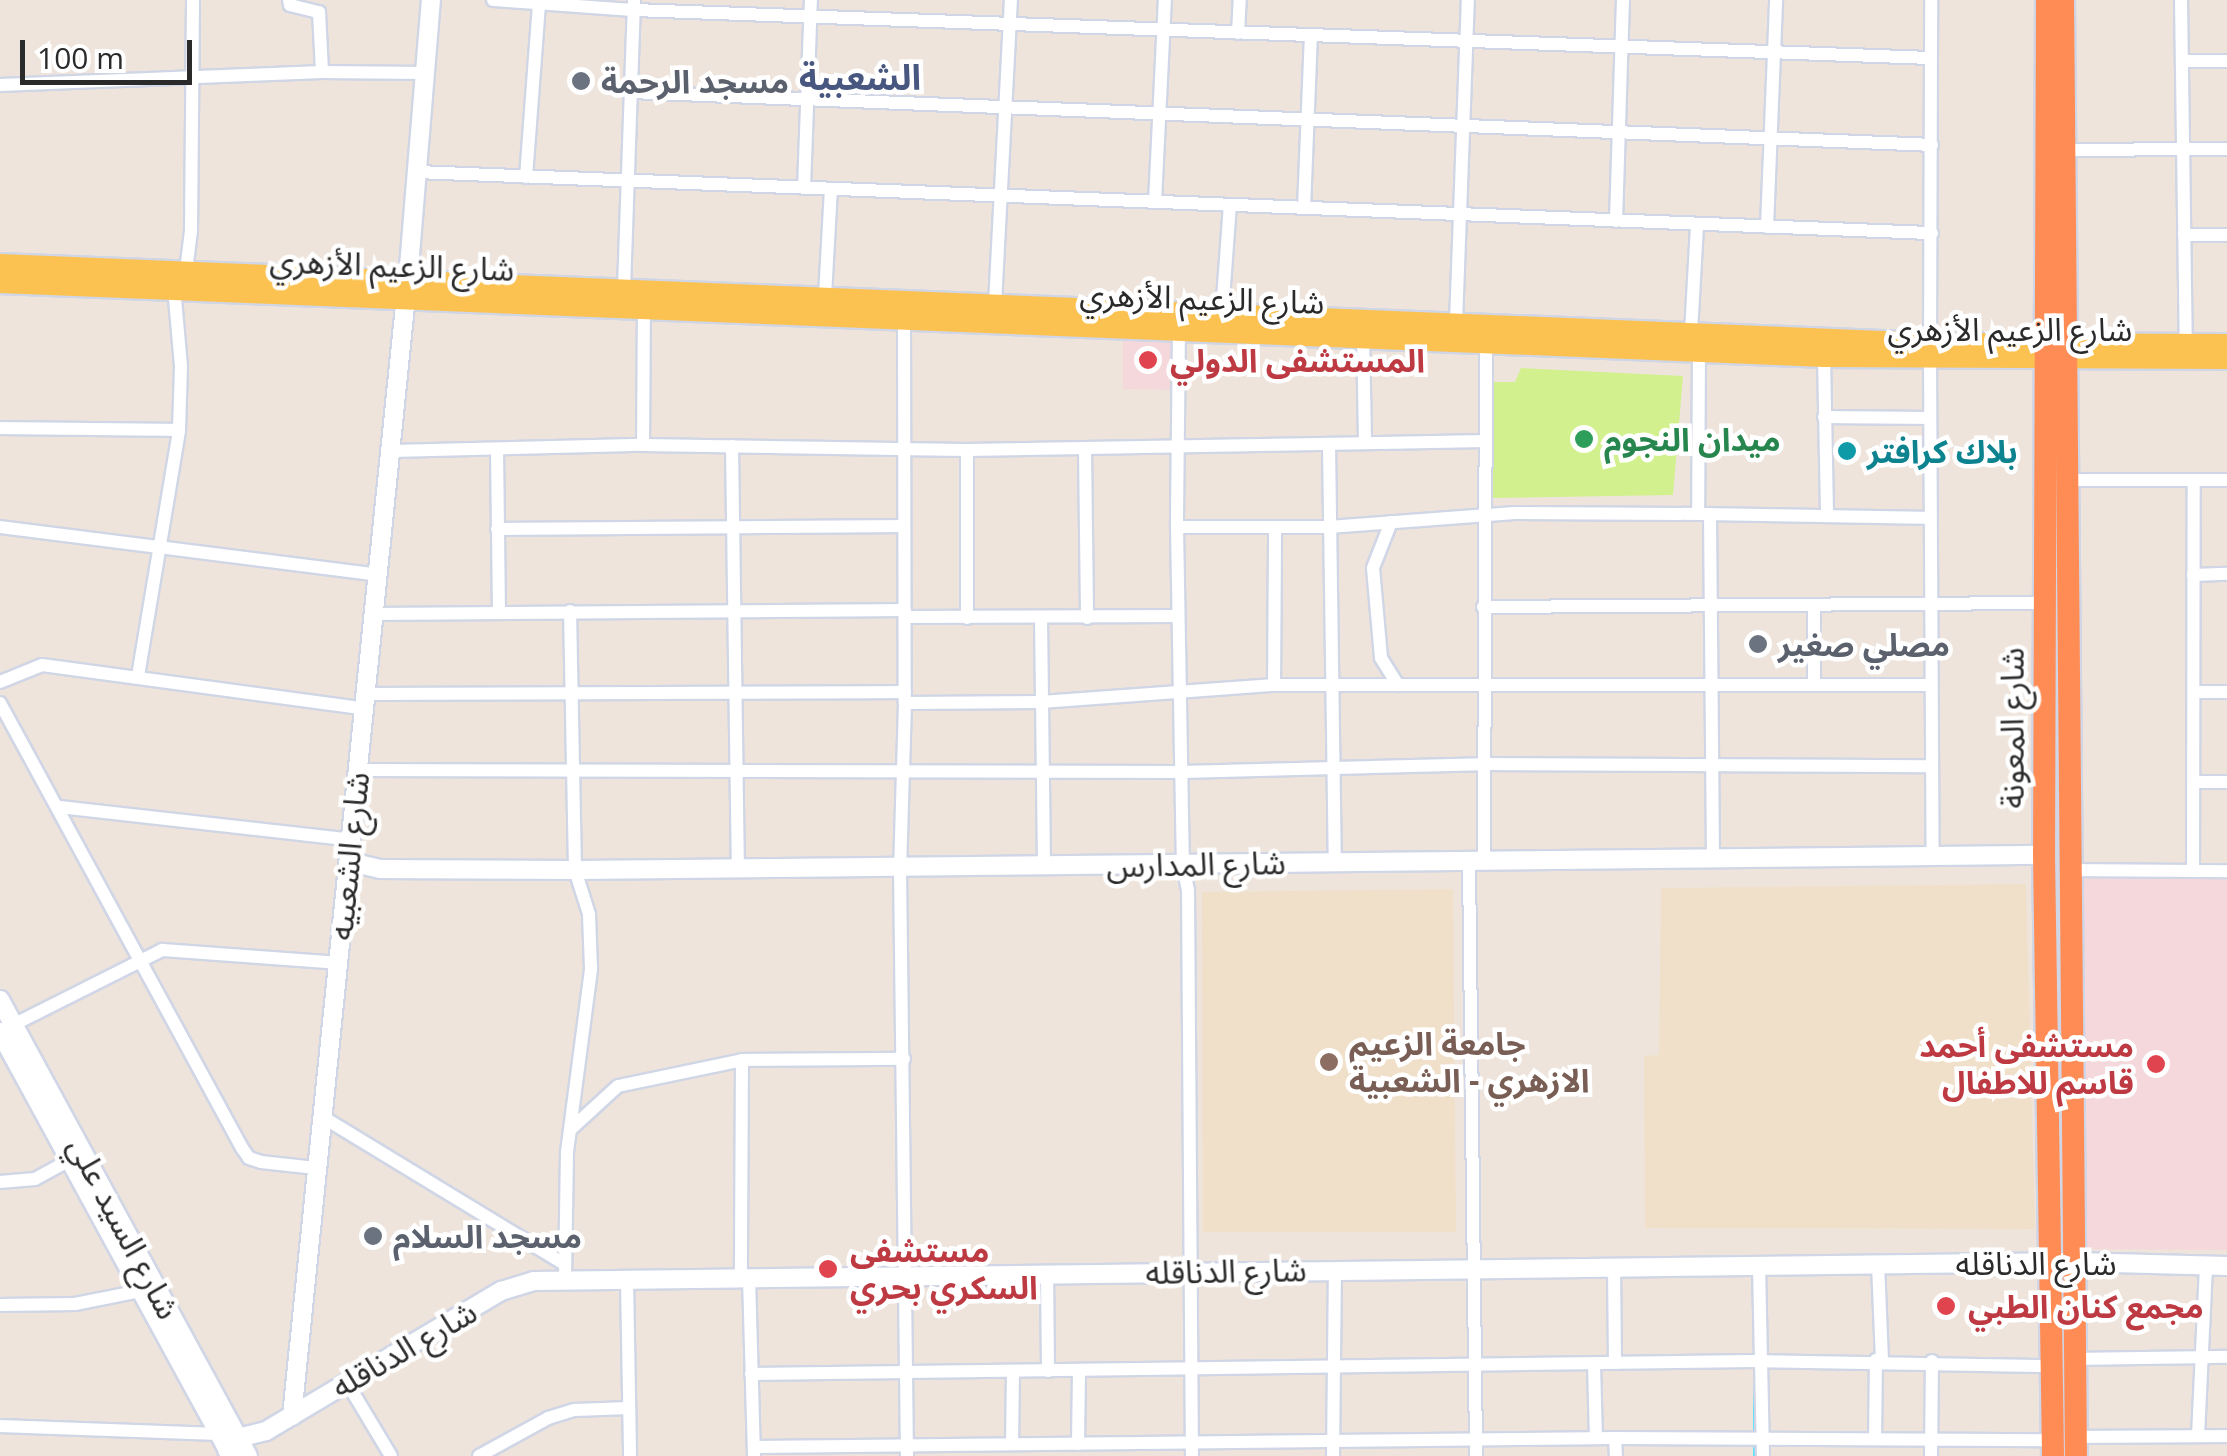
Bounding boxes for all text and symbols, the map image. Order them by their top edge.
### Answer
scale bar [25,20,198,82]
text: 100 m [37,37,124,78]
district label: الشعبية [799,56,921,98]
place label: مسجد الرحمة [601,62,789,100]
marker: مسجد الرحمة [570,70,592,92]
street label: شارع الزعيم الأزهري [269,242,515,288]
street label: شارع الزعيم الأزهري [1079,275,1325,321]
street label: شارع الزعيم الأزهري [1888,310,2132,348]
place label: المستشفى الدولي [1170,341,1425,379]
marker: المستشفى الدولي [1135,347,1161,373]
place label: ميدان النجوم [1604,420,1781,458]
marker: ميدان النجوم [1573,428,1595,450]
place label: بلاك كرافتر [1867,432,2018,470]
marker: بلاك كرافتر [1836,440,1858,462]
place label: مصلي صغير [1778,625,1950,663]
marker: مصلي صغير [1747,633,1769,655]
street label: شارع المعونة [1993,647,2031,809]
street label: شارع الشعبيه [321,770,377,942]
street label: شارع المدارس [1106,843,1286,885]
place label: جامعة الزعيم الازهري - الشعبية [1349,1025,1590,1100]
place label: مستشفى أحمد قاسم للاطفال [1919,1027,2134,1102]
marker: جامعة الزعيم الازهري - الشعبية [1318,1051,1340,1073]
marker: مستشفى أحمد قاسم للاطفال [2143,1051,2169,1077]
street label: شارع السيد علي [60,1131,188,1325]
place label: مسجد السلام [393,1217,582,1255]
marker: مسجد السلام [362,1225,384,1247]
place label: مستشفى السكري بحري [850,1232,1038,1307]
street label: شارع الدناقله [1955,1244,2117,1282]
street label: شارع الدناقله [1145,1250,1307,1292]
marker: مستشفى السكري بحري [815,1256,841,1282]
place label: مجمع كنان الطبي [1968,1287,2204,1325]
street label: شارع الدناقله [325,1292,483,1406]
marker: مجمع كنان الطبي [1933,1293,1959,1319]

